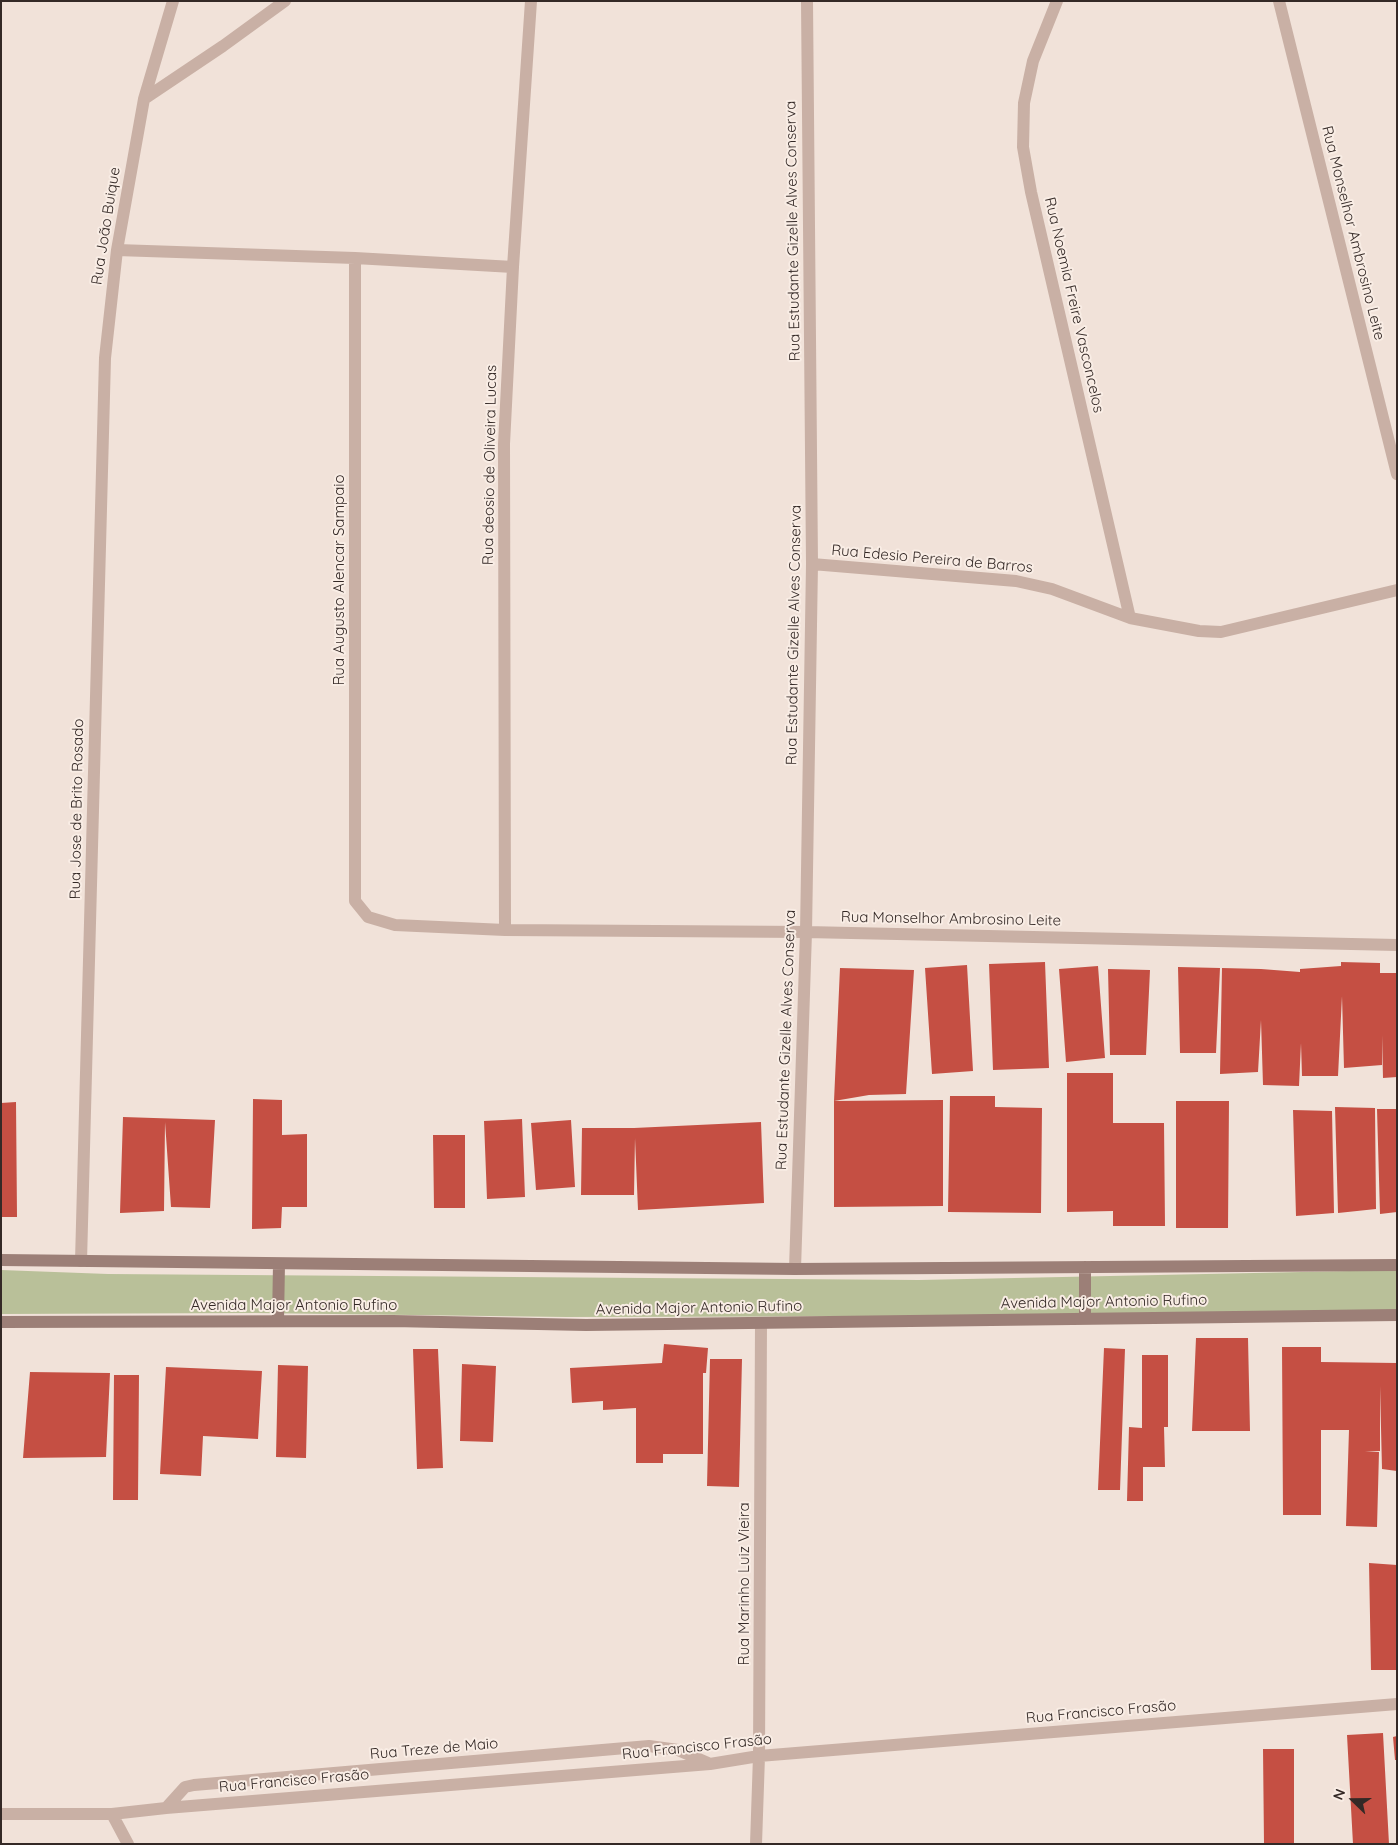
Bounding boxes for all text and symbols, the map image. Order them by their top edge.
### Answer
street label: Rua Estudante Gizelle Alves Conserva [782,101,804,361]
street label: Rua Monselhor Ambrosino Leite [1318,124,1388,342]
street label: Rua João Buique [88,166,124,286]
street label: Rua Noemia Freire Vasconcelos [1040,195,1108,415]
street label: Rua deosio de Oliveira Lucas [479,365,501,565]
street label: Rua Augusto Alencar Sampaio [330,474,348,686]
street label: Rua Estudante Gizelle Alves Conserva [783,505,805,765]
street label: Rua Edesio Pereira de Barros [831,541,1033,577]
street label: Rua Jose de Brito Rosado [66,718,88,900]
street label: Rua Monselhor Ambrosino Leite [841,908,1061,930]
street label: Rua Estudante Gizelle Alves Conserva [772,910,800,1170]
street label: Avenida Major Antonio Rufino [1001,1291,1207,1313]
street label: Avenida Major Antonio Rufino [191,1296,397,1314]
street label: Avenida Major Antonio Rufino [596,1297,802,1319]
street label: Rua Marinho Luiz Vieira [735,1502,753,1666]
street label: Rua Francisco Frasão [1025,1696,1177,1728]
street label: Rua Francisco Frasão [621,1730,773,1764]
street label: Rua Treze de Maio [369,1734,499,1764]
street label: Rua Francisco Frasão [218,1765,370,1797]
north arrow [1328,1775,1378,1825]
text: N [1329,1786,1349,1803]

